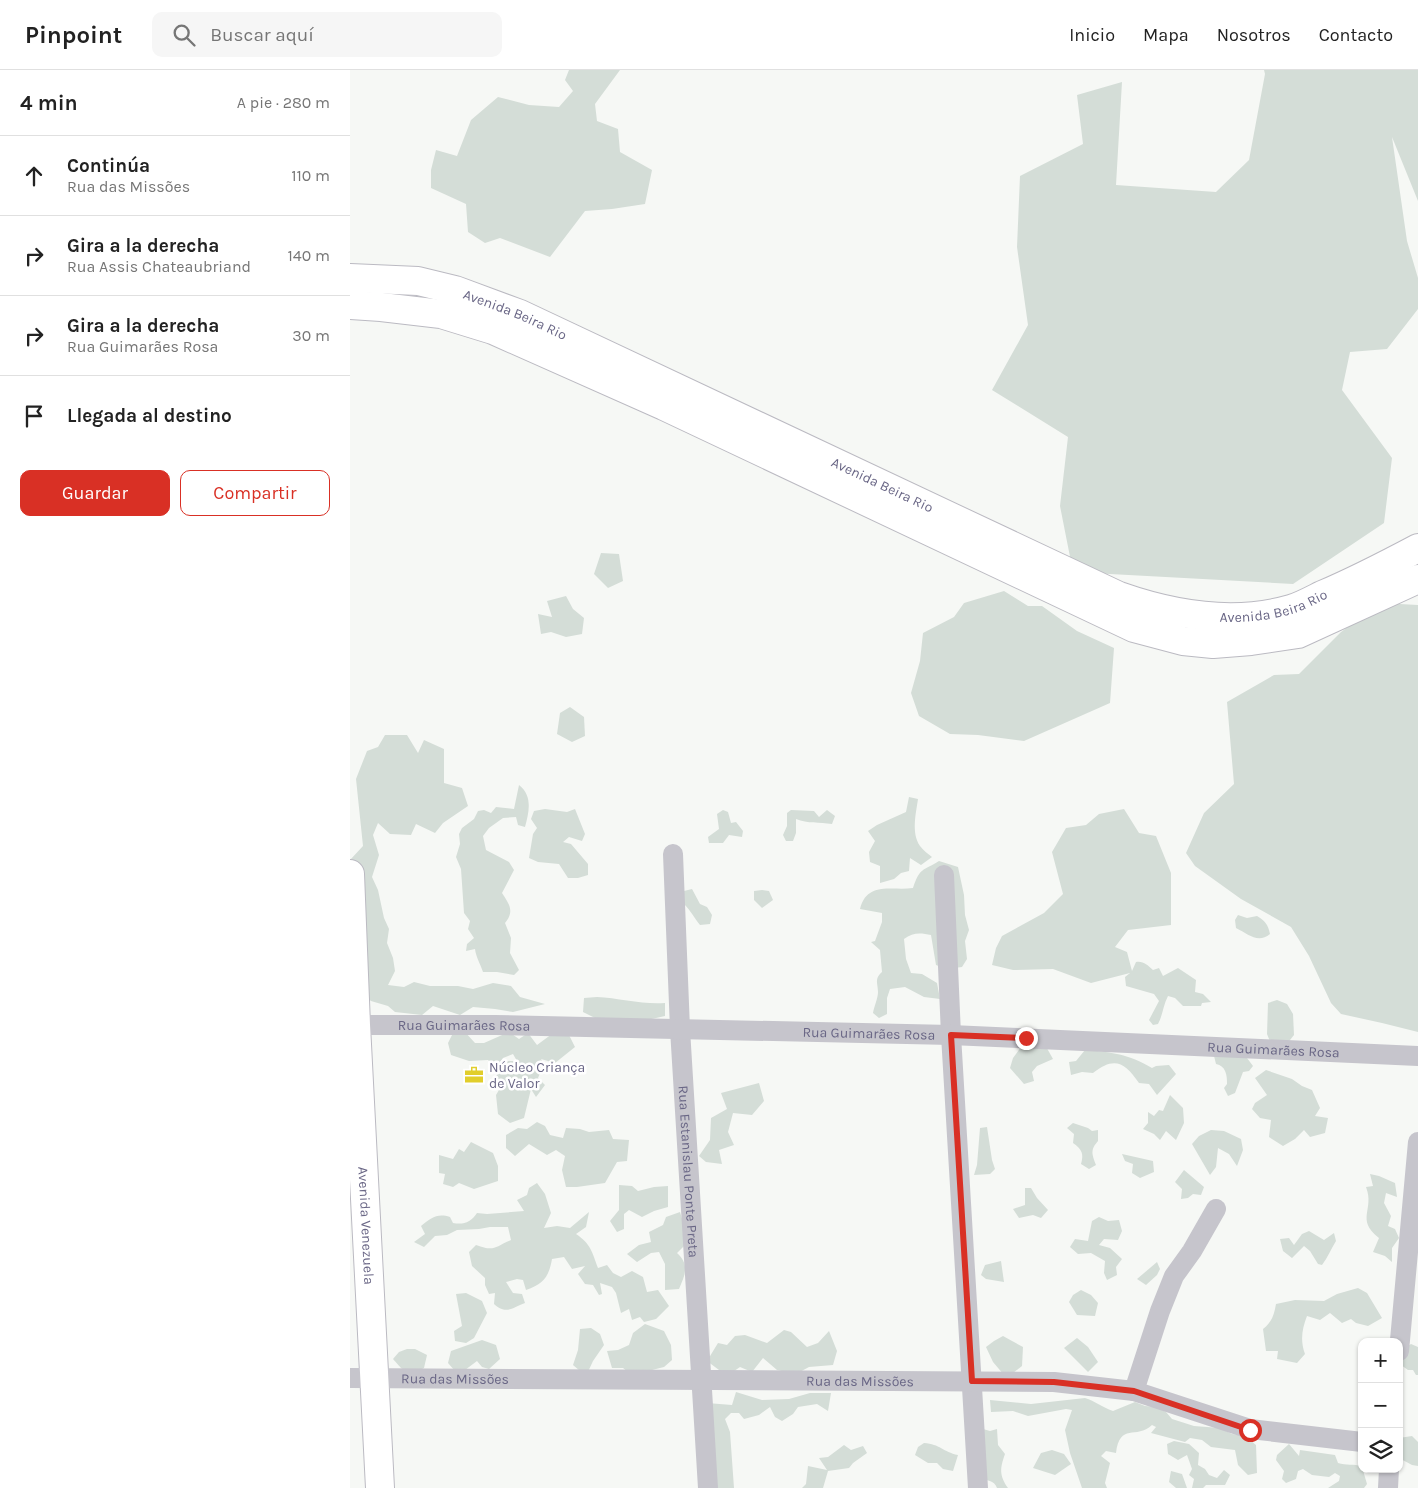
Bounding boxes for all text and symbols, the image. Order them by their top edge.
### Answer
search box [152,12,502,57]
text: Pinpoint [25,21,122,49]
icon: search [170,21,198,49]
text: Buscar aquí [210,24,314,46]
text: Inicio [1069,24,1115,46]
text: Mapa [1143,24,1189,46]
text: Nosotros [1217,24,1291,46]
text: Contacto [1319,24,1393,46]
text: 4 min [20,91,78,115]
text: A pie · 280 m [237,93,330,112]
text: Continúa [67,155,150,177]
icon: ahead [20,162,48,190]
text: 110 m [291,166,330,185]
text: Rua das Missões [67,177,190,196]
text: Gira a la derecha [67,235,219,257]
icon: right [20,242,48,270]
text: 140 m [288,246,330,265]
text: Rua Assis Chateaubriand [67,257,251,276]
street label: Avenida Beira Rio [461,286,569,344]
text: Gira a la derecha [67,315,219,337]
icon: right [20,322,48,350]
text: 30 m [292,326,330,345]
text: Rua Guimarães Rosa [67,337,218,356]
icon: arrive [20,402,48,430]
text: Llegada al destino [67,405,232,427]
street label: Avenida Beira Rio [829,454,936,516]
button: Guardar [20,470,170,516]
button: Compartir [180,470,330,516]
street label: Avenida Beira Rio [1219,586,1330,626]
street label: Rua Guimarães Rosa [398,1017,530,1035]
street label: Rua Guimarães Rosa [802,1024,935,1044]
route end [1015,1027,1038,1050]
street label: Rua Guimarães Rosa [1207,1039,1340,1061]
place label: Núcleo Criança de Valor [489,1059,585,1092]
office icon: Núcleo Criança de Valor [463,1064,485,1086]
street label: Rua Estanislau Ponte Preta [674,1085,702,1258]
street label: Avenida Venezuela [354,1166,377,1285]
map controls [1358,1338,1403,1473]
button: + [1358,1338,1403,1383]
street label: Rua das Missões [401,1370,509,1388]
street label: Rua das Missões [806,1373,914,1390]
button: − [1358,1383,1403,1428]
route start [1239,1419,1262,1442]
button: layers [1358,1428,1403,1473]

